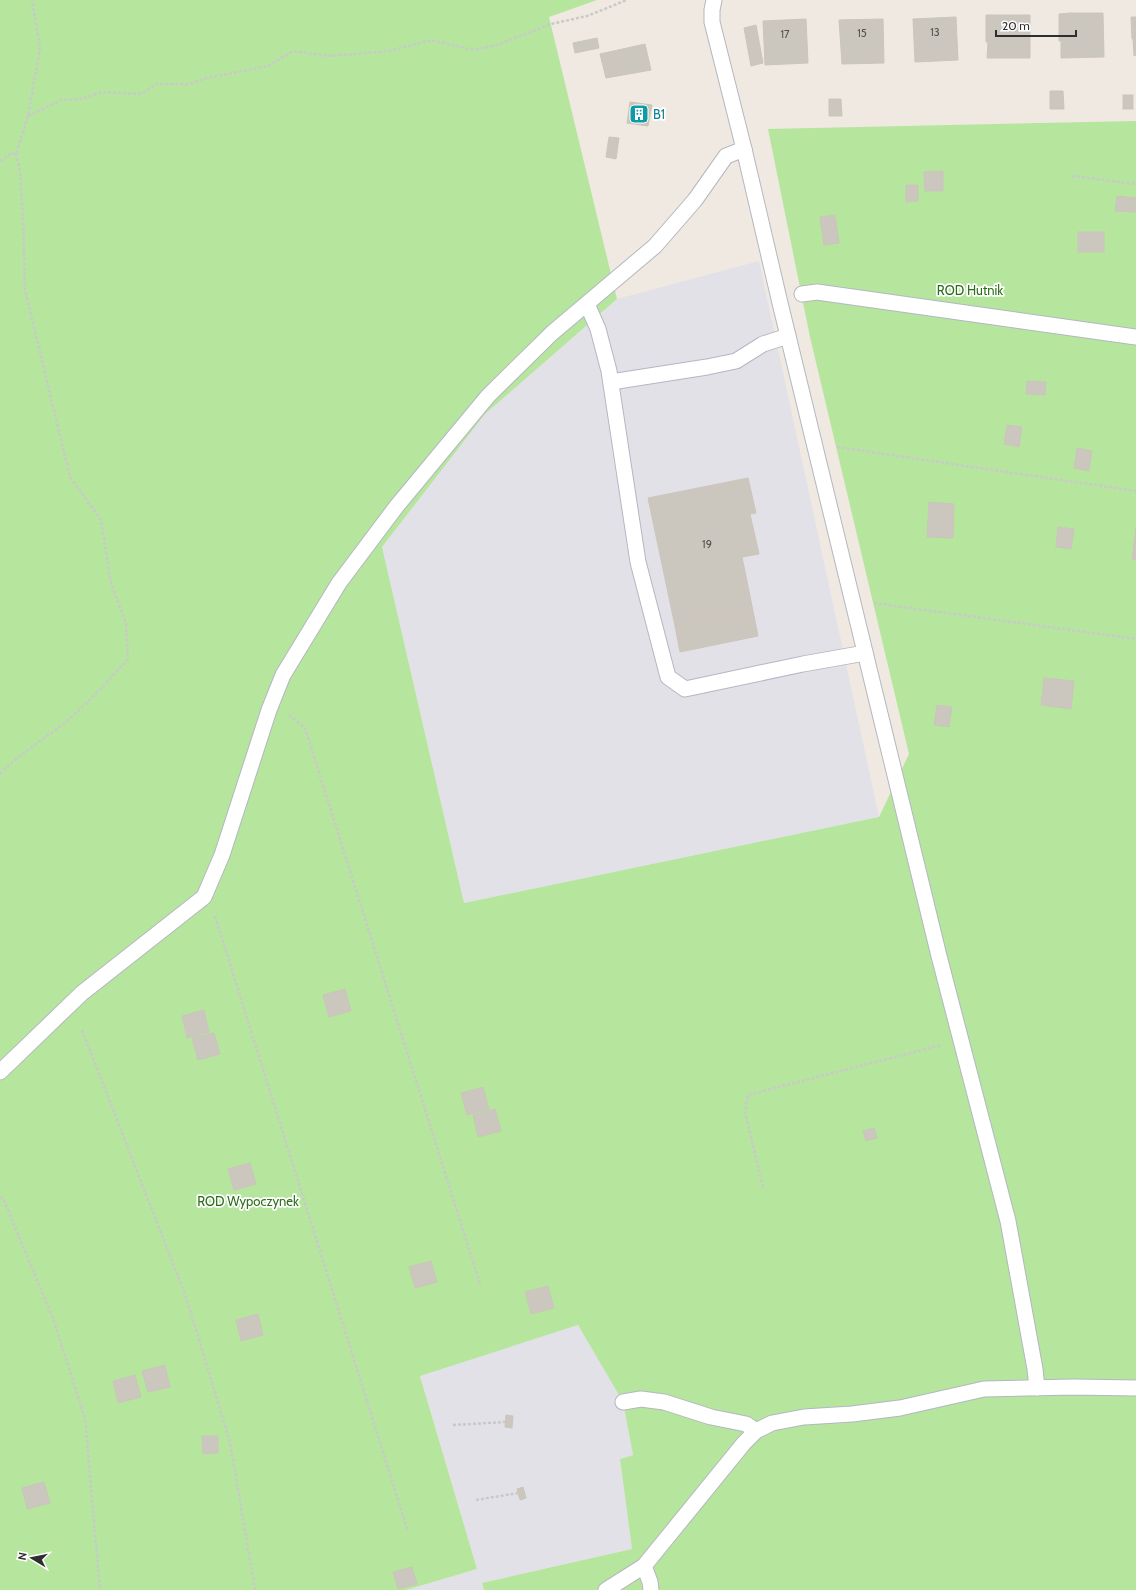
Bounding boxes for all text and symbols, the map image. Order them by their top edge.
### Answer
scale bar [996,12,1076,38]
text: 20 m [1002,18,1030,33]
house number: 13 [930,25,940,39]
house number: 15 [857,26,867,40]
house number: 17 [780,27,790,41]
building icon: B1 [628,103,650,125]
place label: B1 [653,106,665,122]
park label: ROD Hutnik [937,282,1003,298]
house number: 19 [702,537,712,551]
park label: ROD Wypoczynek [197,1193,299,1209]
north arrow [12,1538,52,1578]
text: N [15,1551,30,1561]

